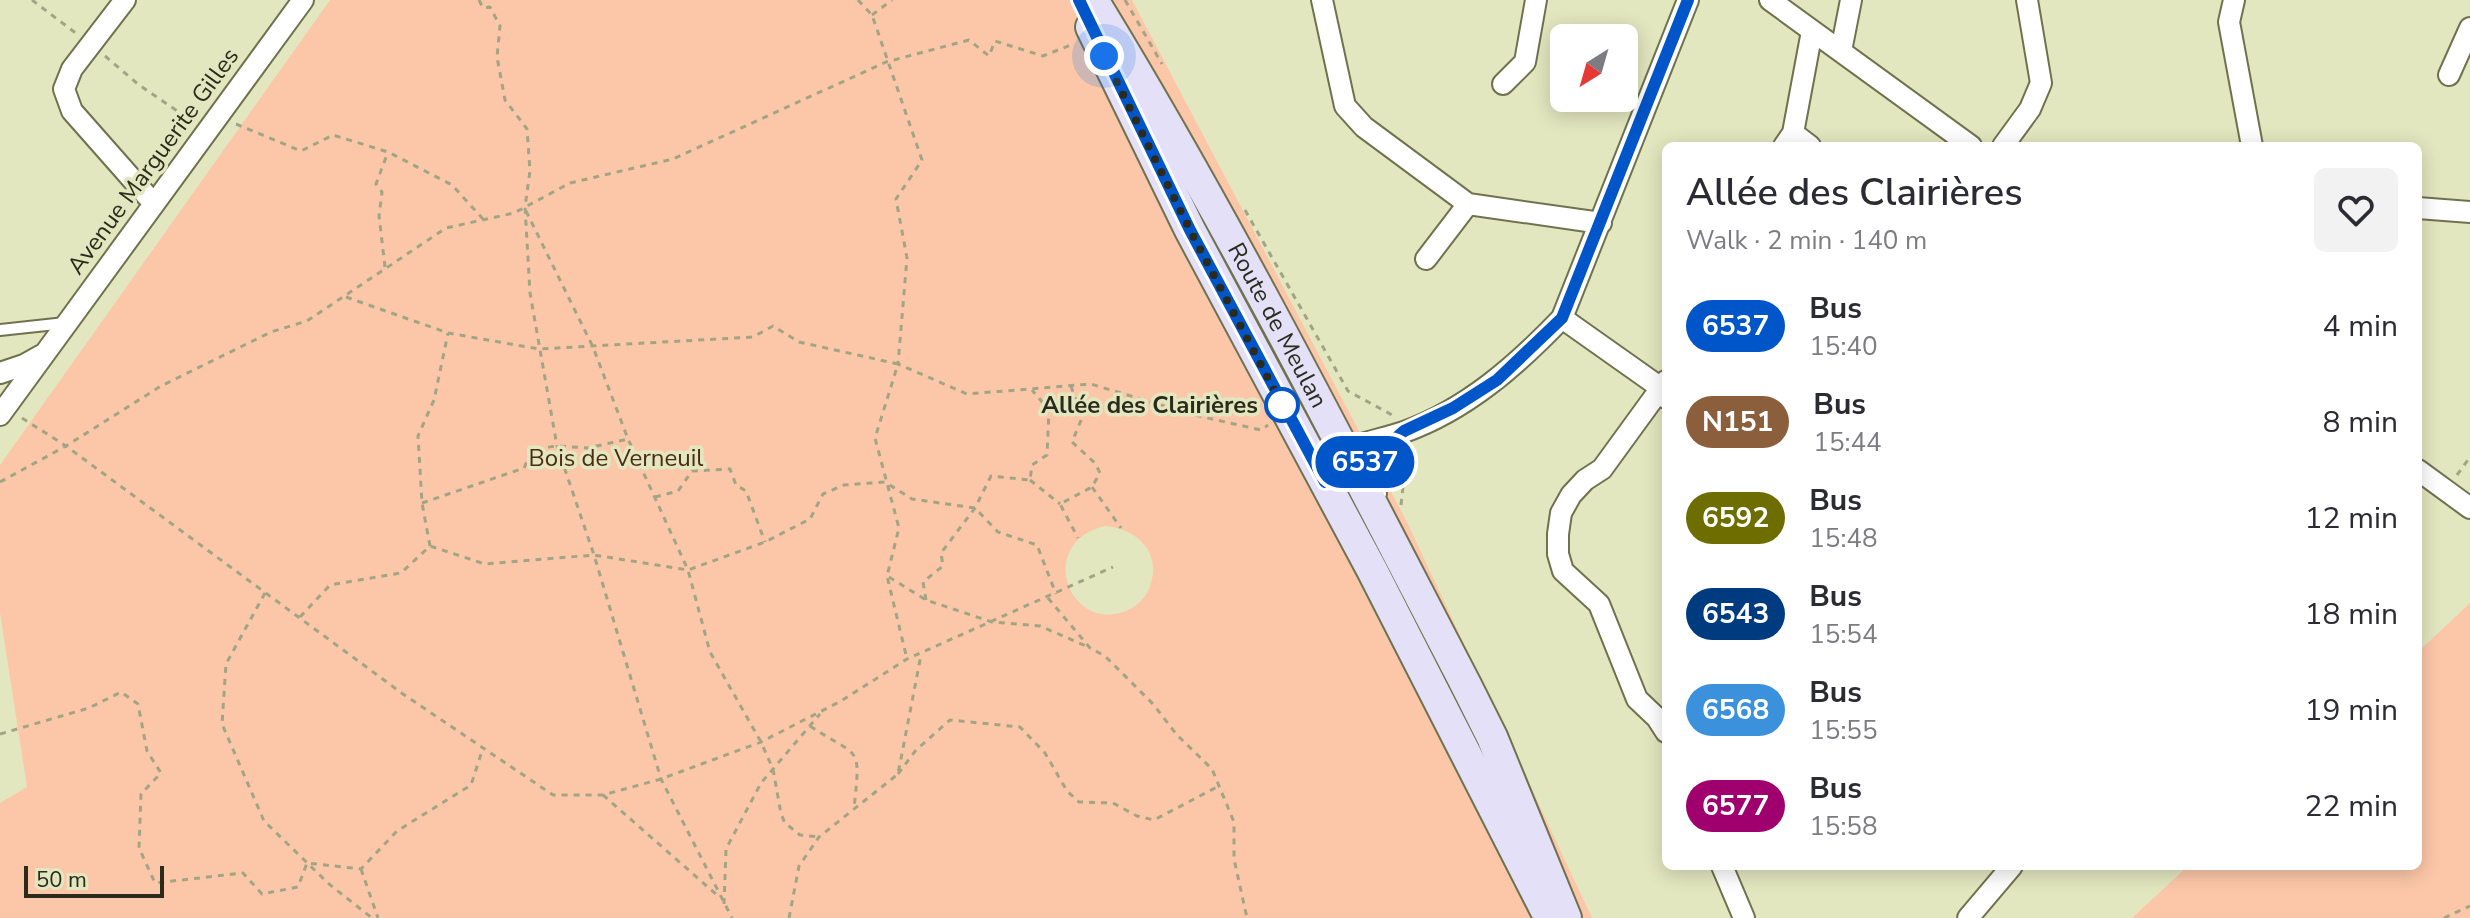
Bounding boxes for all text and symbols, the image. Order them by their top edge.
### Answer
north arrow [1550,24,1638,112]
map controls [1550,24,1638,112]
your location [1084,36,1124,76]
street label: Avenue Marguerite Gilles [60,41,246,281]
text: Allée des Clairières [1686,167,2023,218]
button: heart [2314,168,2398,252]
text: Walk · 2 min · 140 m [1686,223,1927,258]
street label: Route de Meulan [1220,237,1335,413]
text: Bus [1809,288,1862,329]
text: 4 min [2323,306,2398,347]
text: 6537 [1702,307,1769,345]
text: 15:40 [1809,329,1878,364]
text: Bus [1813,384,1866,425]
marker: Allée des Clairières [1265,388,1299,422]
place label: Allée des Clairières [1041,389,1258,421]
text: 8 min [2323,402,2398,443]
text: N151 [1702,403,1773,441]
text: 15:44 [1813,425,1882,460]
line badge: 6537 [1309,436,1421,488]
park label: Bois de Verneuil [529,442,703,474]
text: 6537 [1331,443,1399,481]
text: Bus [1809,480,1862,521]
text: 12 min [2305,498,2398,539]
text: 6592 [1702,499,1769,537]
text: 15:48 [1809,521,1878,556]
text: Bus [1809,576,1862,617]
text: 18 min [2305,594,2398,635]
text: 6543 [1702,595,1769,633]
text: 15:54 [1809,617,1878,652]
text: Bus [1809,672,1862,713]
text: 19 min [2305,690,2398,731]
text: 6568 [1702,691,1769,729]
text: 15:55 [1809,713,1878,748]
text: Bus [1809,768,1862,809]
text: 22 min [2305,786,2398,827]
text: 6577 [1702,787,1769,825]
text: 15:58 [1809,809,1878,844]
scale bar [24,862,164,898]
text: 50 m [36,865,87,895]

